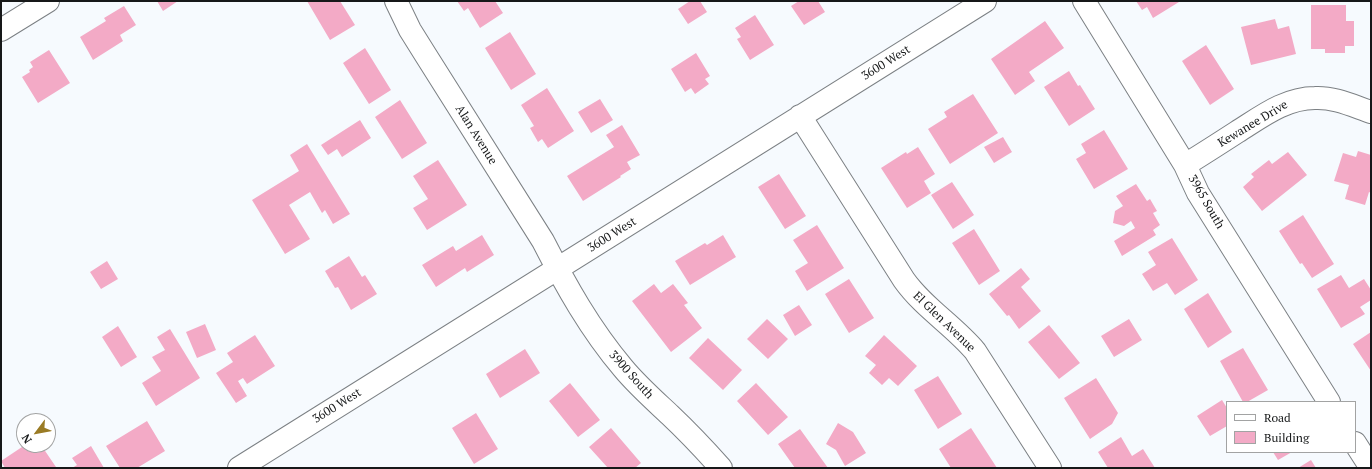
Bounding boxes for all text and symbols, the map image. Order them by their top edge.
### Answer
street label: 3600 West [859,42,913,84]
street label: Kewanee Drive [1216,98,1290,150]
street label: Alan Avenue [452,103,500,167]
street label: 3965 South [1185,172,1227,232]
street label: 3600 West [585,214,639,256]
street label: El Glen Avenue [910,289,978,355]
street label: 3900 South [606,348,656,402]
street label: 3600 West [310,385,364,427]
legend [1226,401,1356,453]
text: Road [1264,410,1291,425]
north arrow [16,413,56,453]
text: Building [1264,430,1309,445]
text: N [19,432,35,446]

